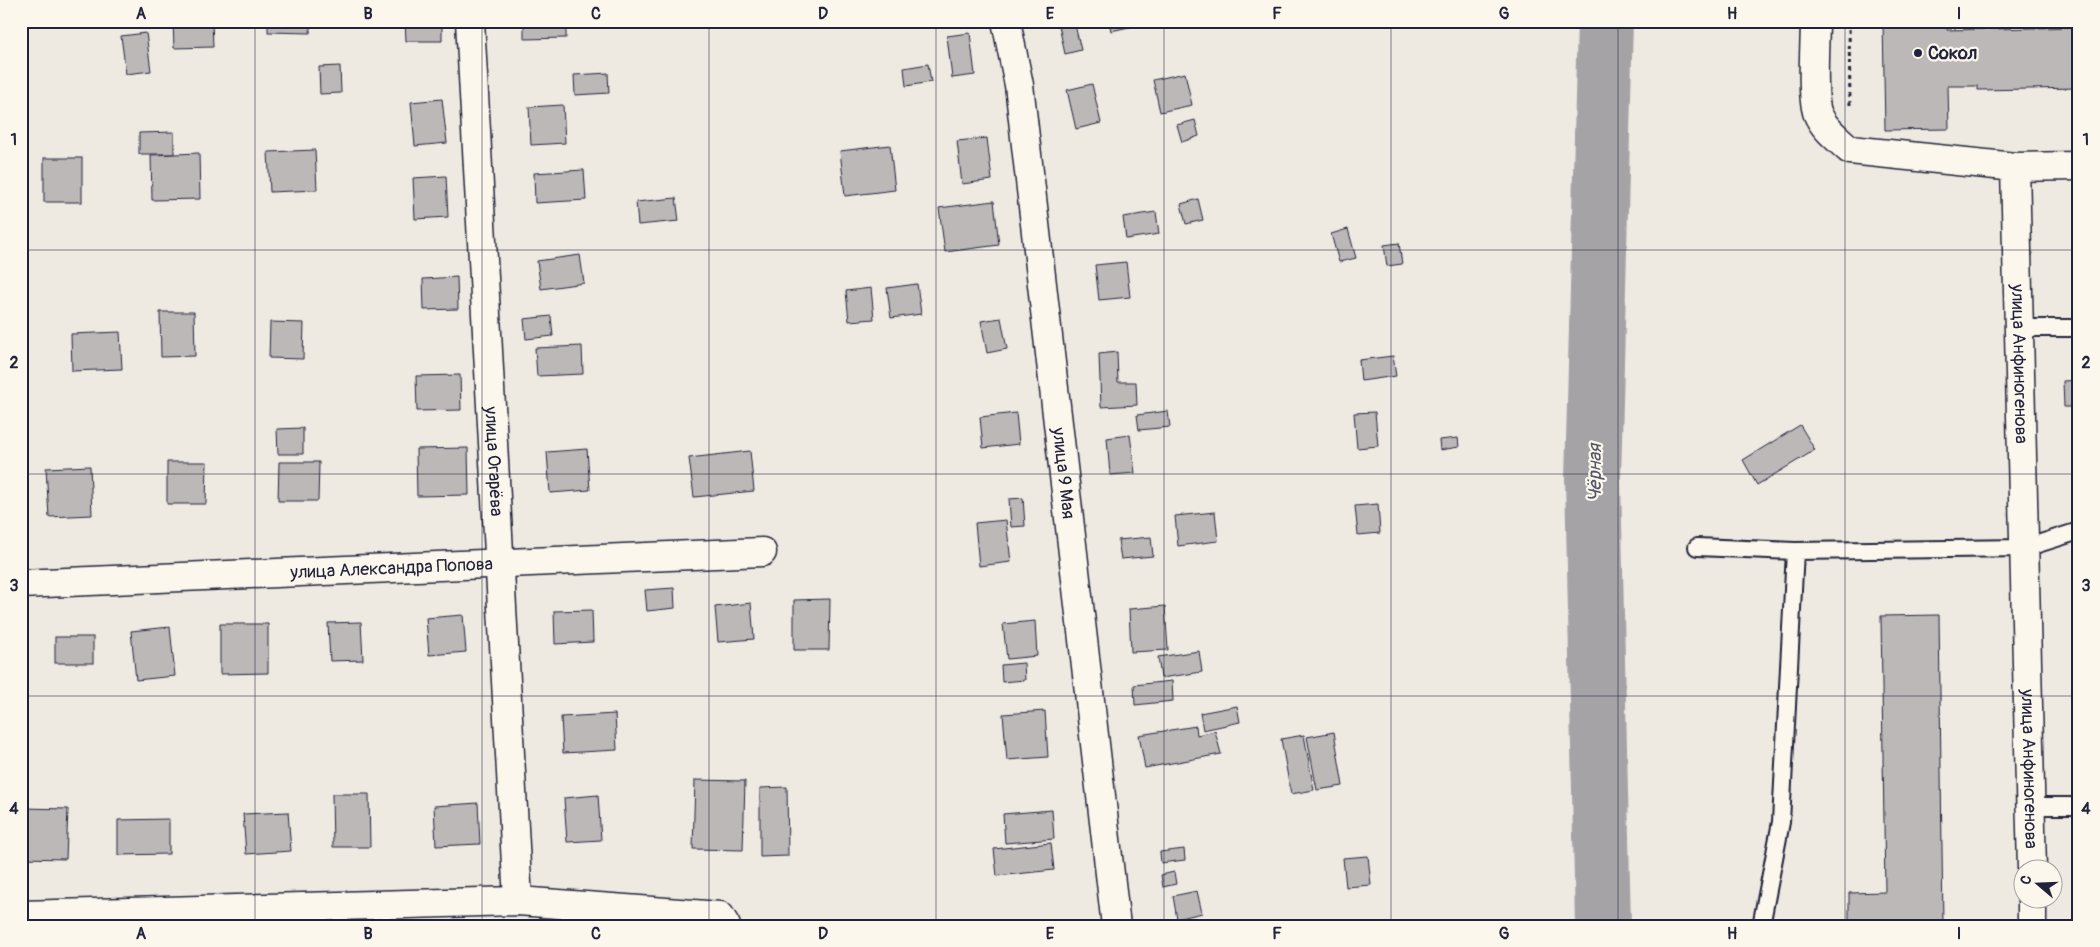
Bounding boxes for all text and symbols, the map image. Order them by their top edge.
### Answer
text: A [136,4,147,24]
text: B [363,4,373,24]
text: C [591,4,601,24]
text: D [818,4,828,24]
text: E [1046,4,1055,24]
text: F [1272,4,1282,24]
text: G [1499,4,1510,24]
text: H [1727,4,1737,24]
text: I [1957,4,1961,24]
place label: Сокол [1928,42,1977,65]
marker: Сокол [1912,47,1924,59]
text: 1 [11,130,17,150]
text: 1 [2083,130,2089,150]
street label: улица Анфиногенова [2006,283,2033,444]
text: 2 [10,353,19,373]
text: 2 [2082,353,2091,373]
street label: улица Огарёва [479,405,508,517]
street label: улица 9 Мая [1046,425,1080,520]
water label: Чёрная [1583,442,1607,502]
street label: улица Александра Попова [289,553,493,584]
text: 3 [10,576,19,596]
text: 3 [2082,576,2091,596]
street label: улица Анфиногенова [2016,688,2042,849]
text: 4 [9,799,19,819]
text: 4 [2081,799,2091,819]
north arrow [2012,860,2062,910]
text: С [2017,873,2036,887]
text: A [136,924,147,944]
text: B [363,924,373,944]
text: C [591,924,601,944]
text: D [818,924,828,944]
text: E [1046,924,1055,944]
text: F [1272,924,1282,944]
text: G [1499,924,1510,944]
text: H [1727,924,1737,944]
text: I [1957,924,1961,944]

